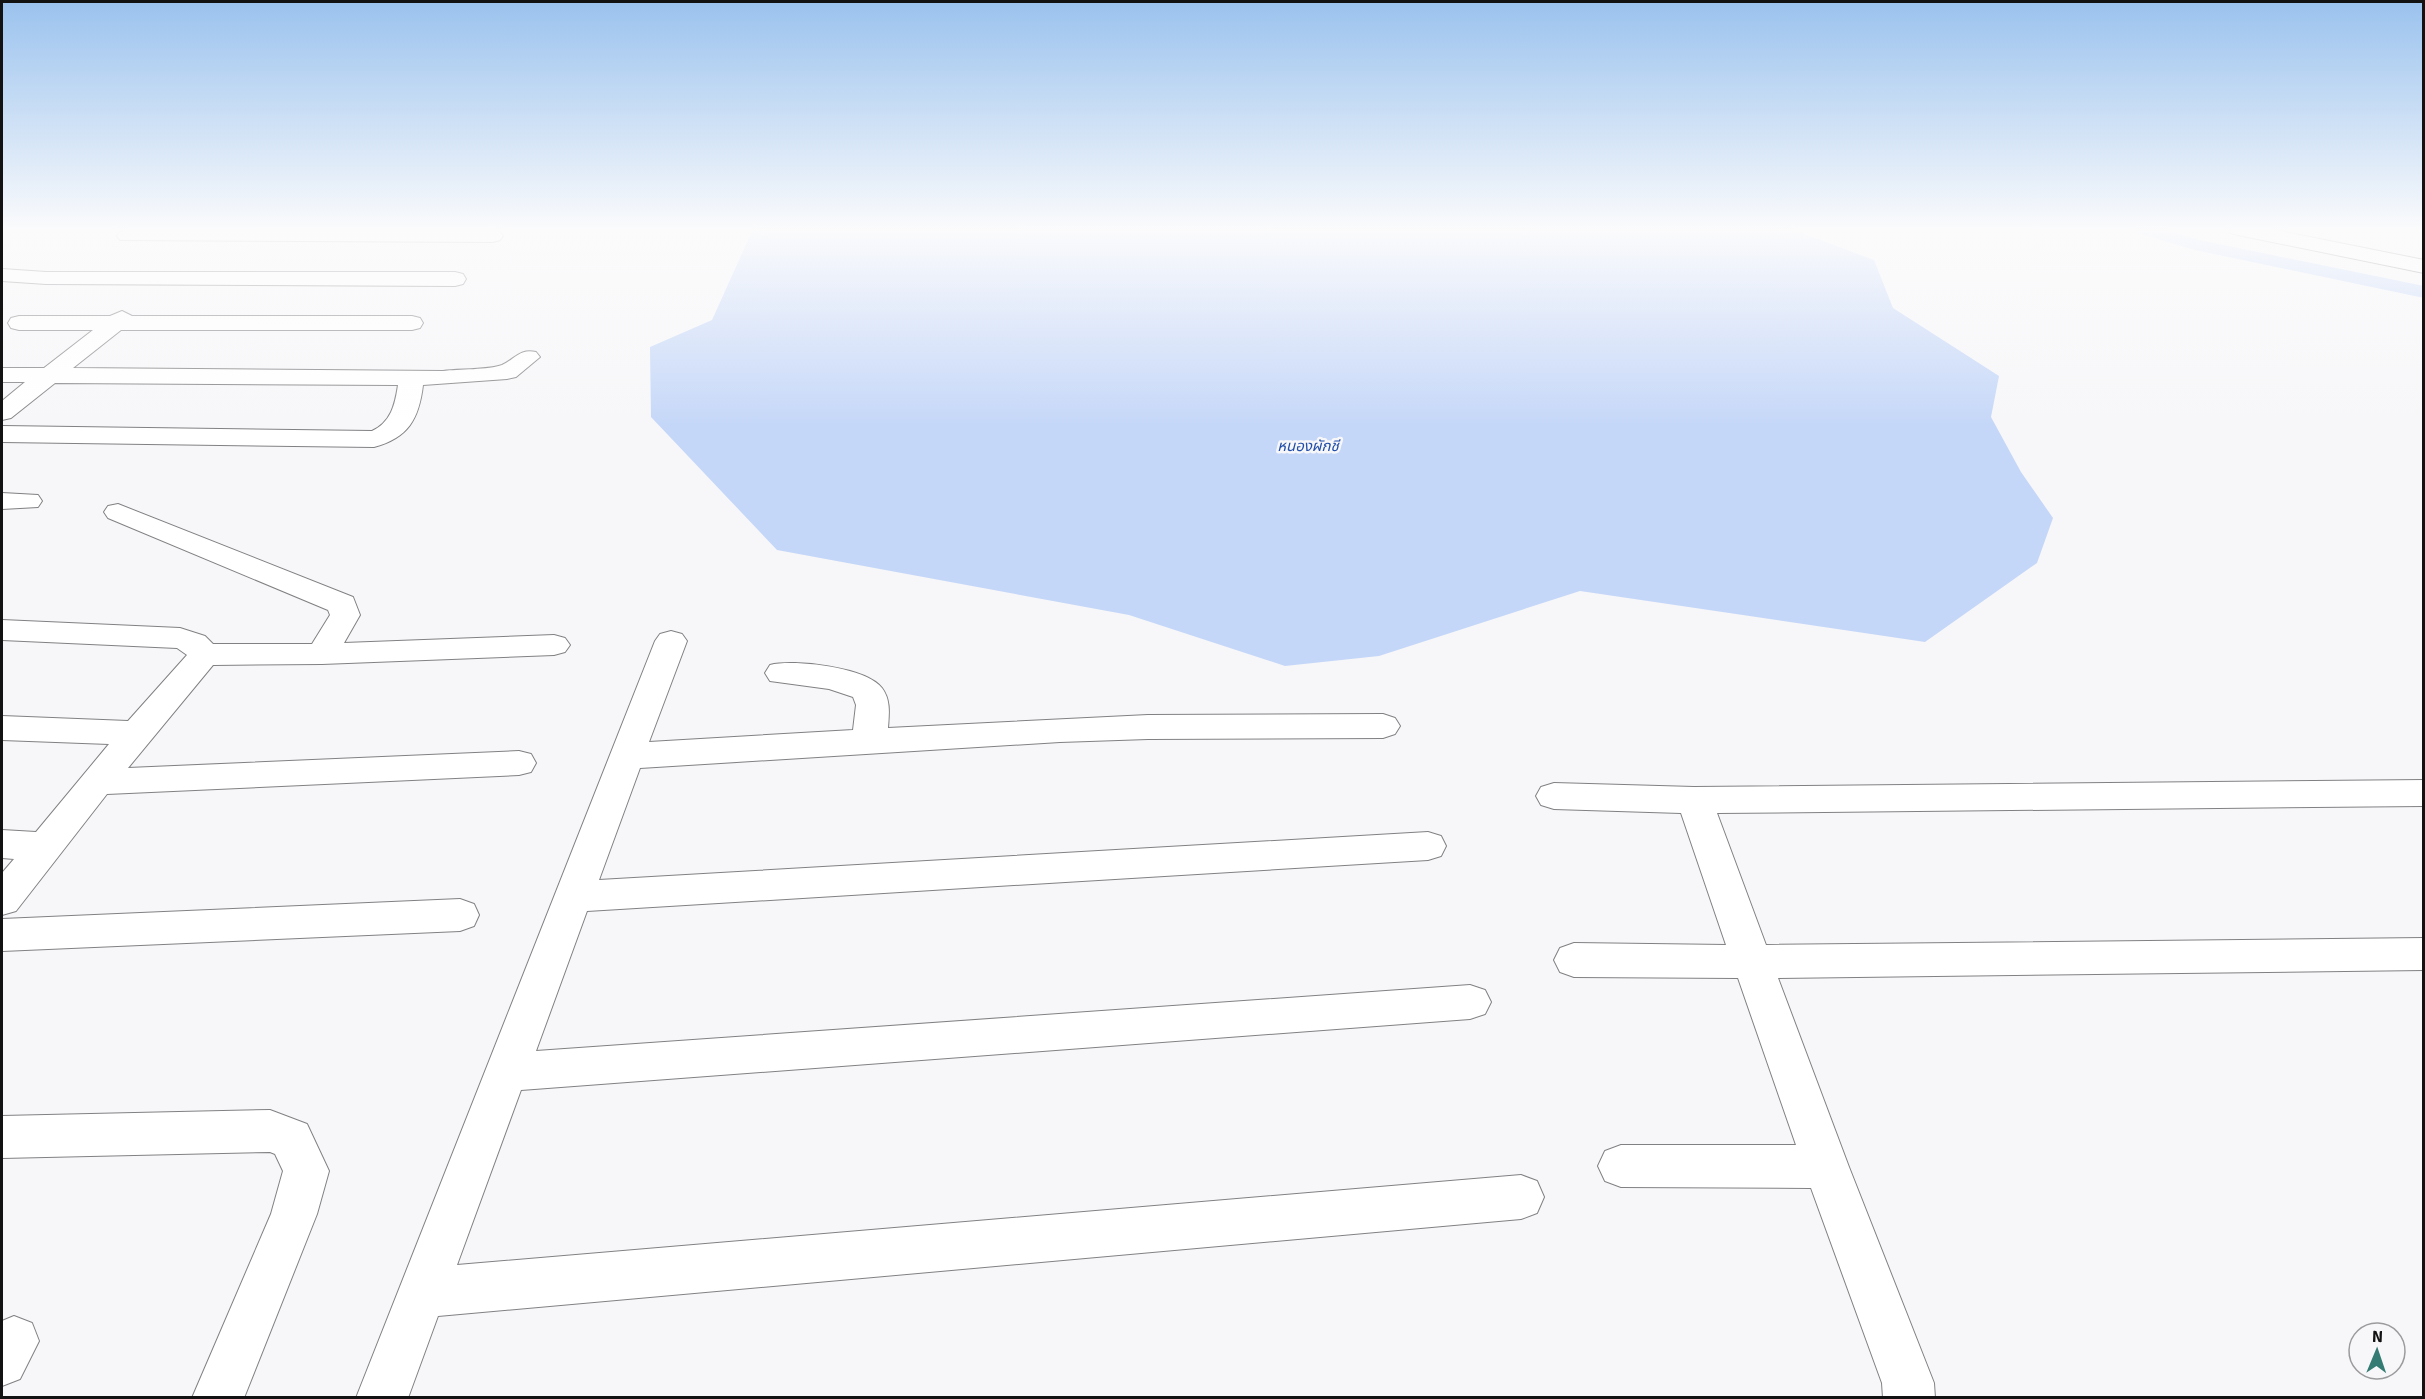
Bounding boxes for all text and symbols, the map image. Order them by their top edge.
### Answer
water label: หนองผักชี [1277,437,1341,455]
north arrow [2347,1321,2407,1381]
text: N [2372,1327,2383,1347]

